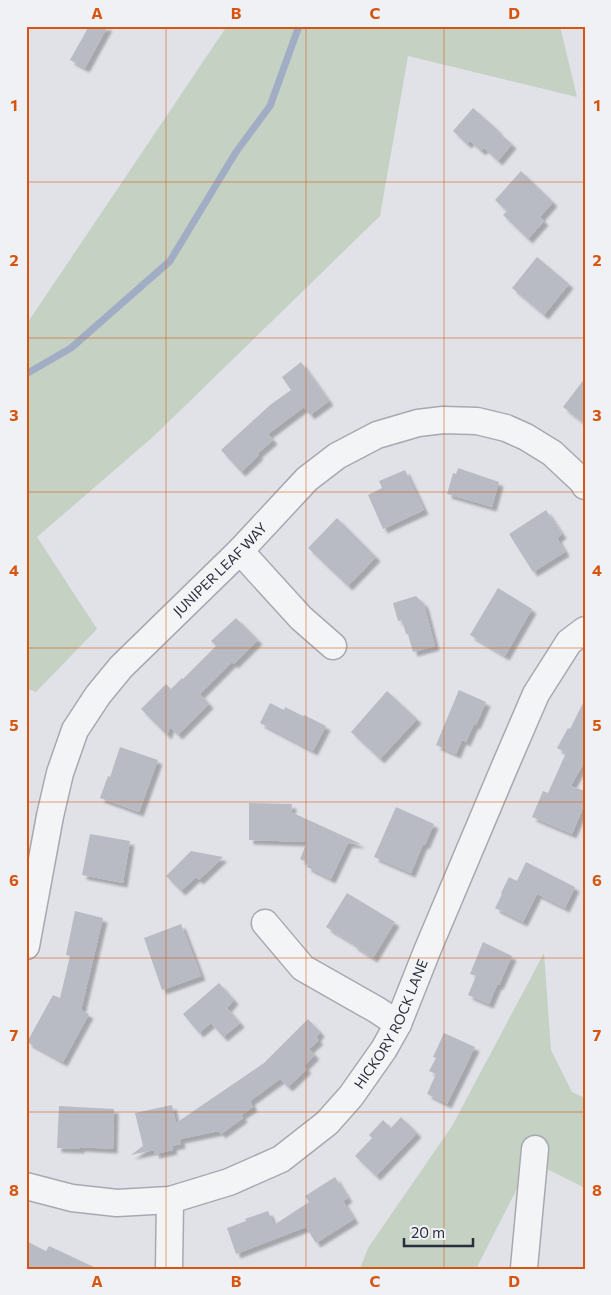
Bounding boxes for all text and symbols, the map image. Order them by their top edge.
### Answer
text: A [91,3,103,22]
text: B [231,3,242,22]
text: C [370,3,381,22]
text: D [508,3,520,22]
text: 1 [10,95,18,114]
text: 1 [593,95,601,114]
text: 2 [9,250,19,269]
text: 2 [592,250,602,269]
text: 3 [9,405,19,424]
text: 3 [592,405,602,424]
street label: JUNIPER LEAF WAY [169,519,270,620]
text: 4 [9,560,19,579]
text: 4 [592,560,602,579]
text: 5 [9,715,19,734]
text: 5 [592,715,602,734]
text: 6 [9,870,19,889]
text: 6 [592,870,602,889]
street label: HICKORY ROCK LANE [350,957,431,1092]
text: 7 [10,1025,19,1044]
text: 7 [593,1025,602,1044]
text: 8 [9,1180,19,1199]
text: 8 [592,1180,602,1199]
scale bar [404,1215,472,1247]
text: 20 m [411,1223,445,1241]
text: A [91,1271,103,1290]
text: B [231,1271,242,1290]
text: C [370,1271,381,1290]
text: D [508,1271,520,1290]

